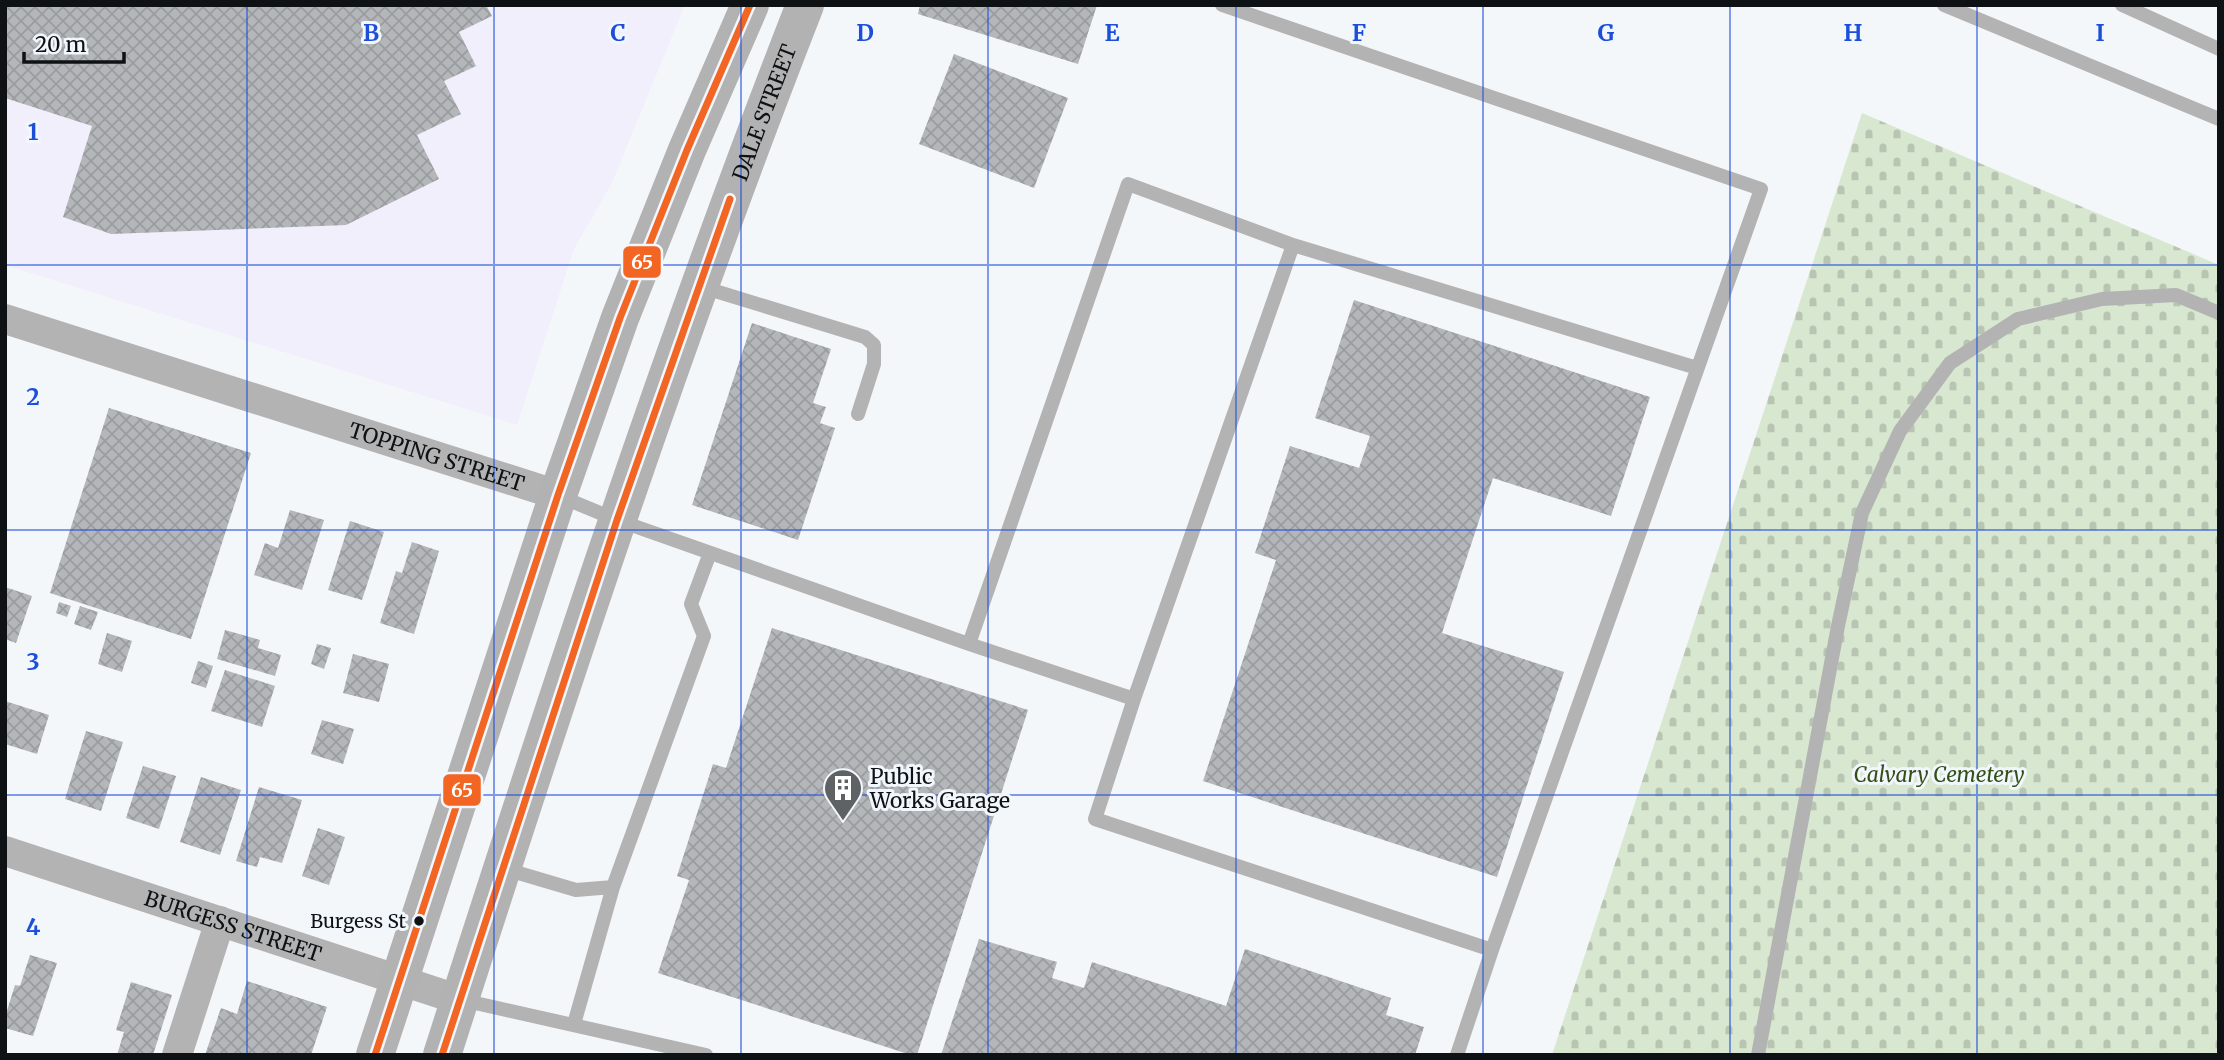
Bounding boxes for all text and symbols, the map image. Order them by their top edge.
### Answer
text: B [363,18,379,47]
text: C [610,18,626,47]
text: D [856,18,874,47]
text: E [1104,18,1120,47]
text: F [1352,18,1366,47]
text: G [1598,18,1615,47]
text: H [1844,18,1863,47]
text: I [2095,18,2105,47]
scale bar [24,21,124,65]
text: 20 m [35,31,87,58]
street label: DALE STREET [726,40,802,185]
text: 1 [28,117,39,146]
line badge: 65 [622,245,662,279]
text: 65 [631,250,653,274]
text: 2 [26,382,40,411]
street label: TOPPING STREET [345,416,528,497]
text: 3 [26,647,40,676]
park label: Calvary Cemetery [1853,761,2025,788]
place label: Public Works Garage [869,763,1010,814]
building icon: Public Works Garage [822,767,864,822]
line badge: 65 [442,773,482,807]
text: 65 [451,778,473,802]
street label: BURGESS STREET [141,884,325,967]
place label: Burgess St [310,909,407,933]
text: 4 [26,912,41,941]
marker: Burgess St [412,914,426,928]

